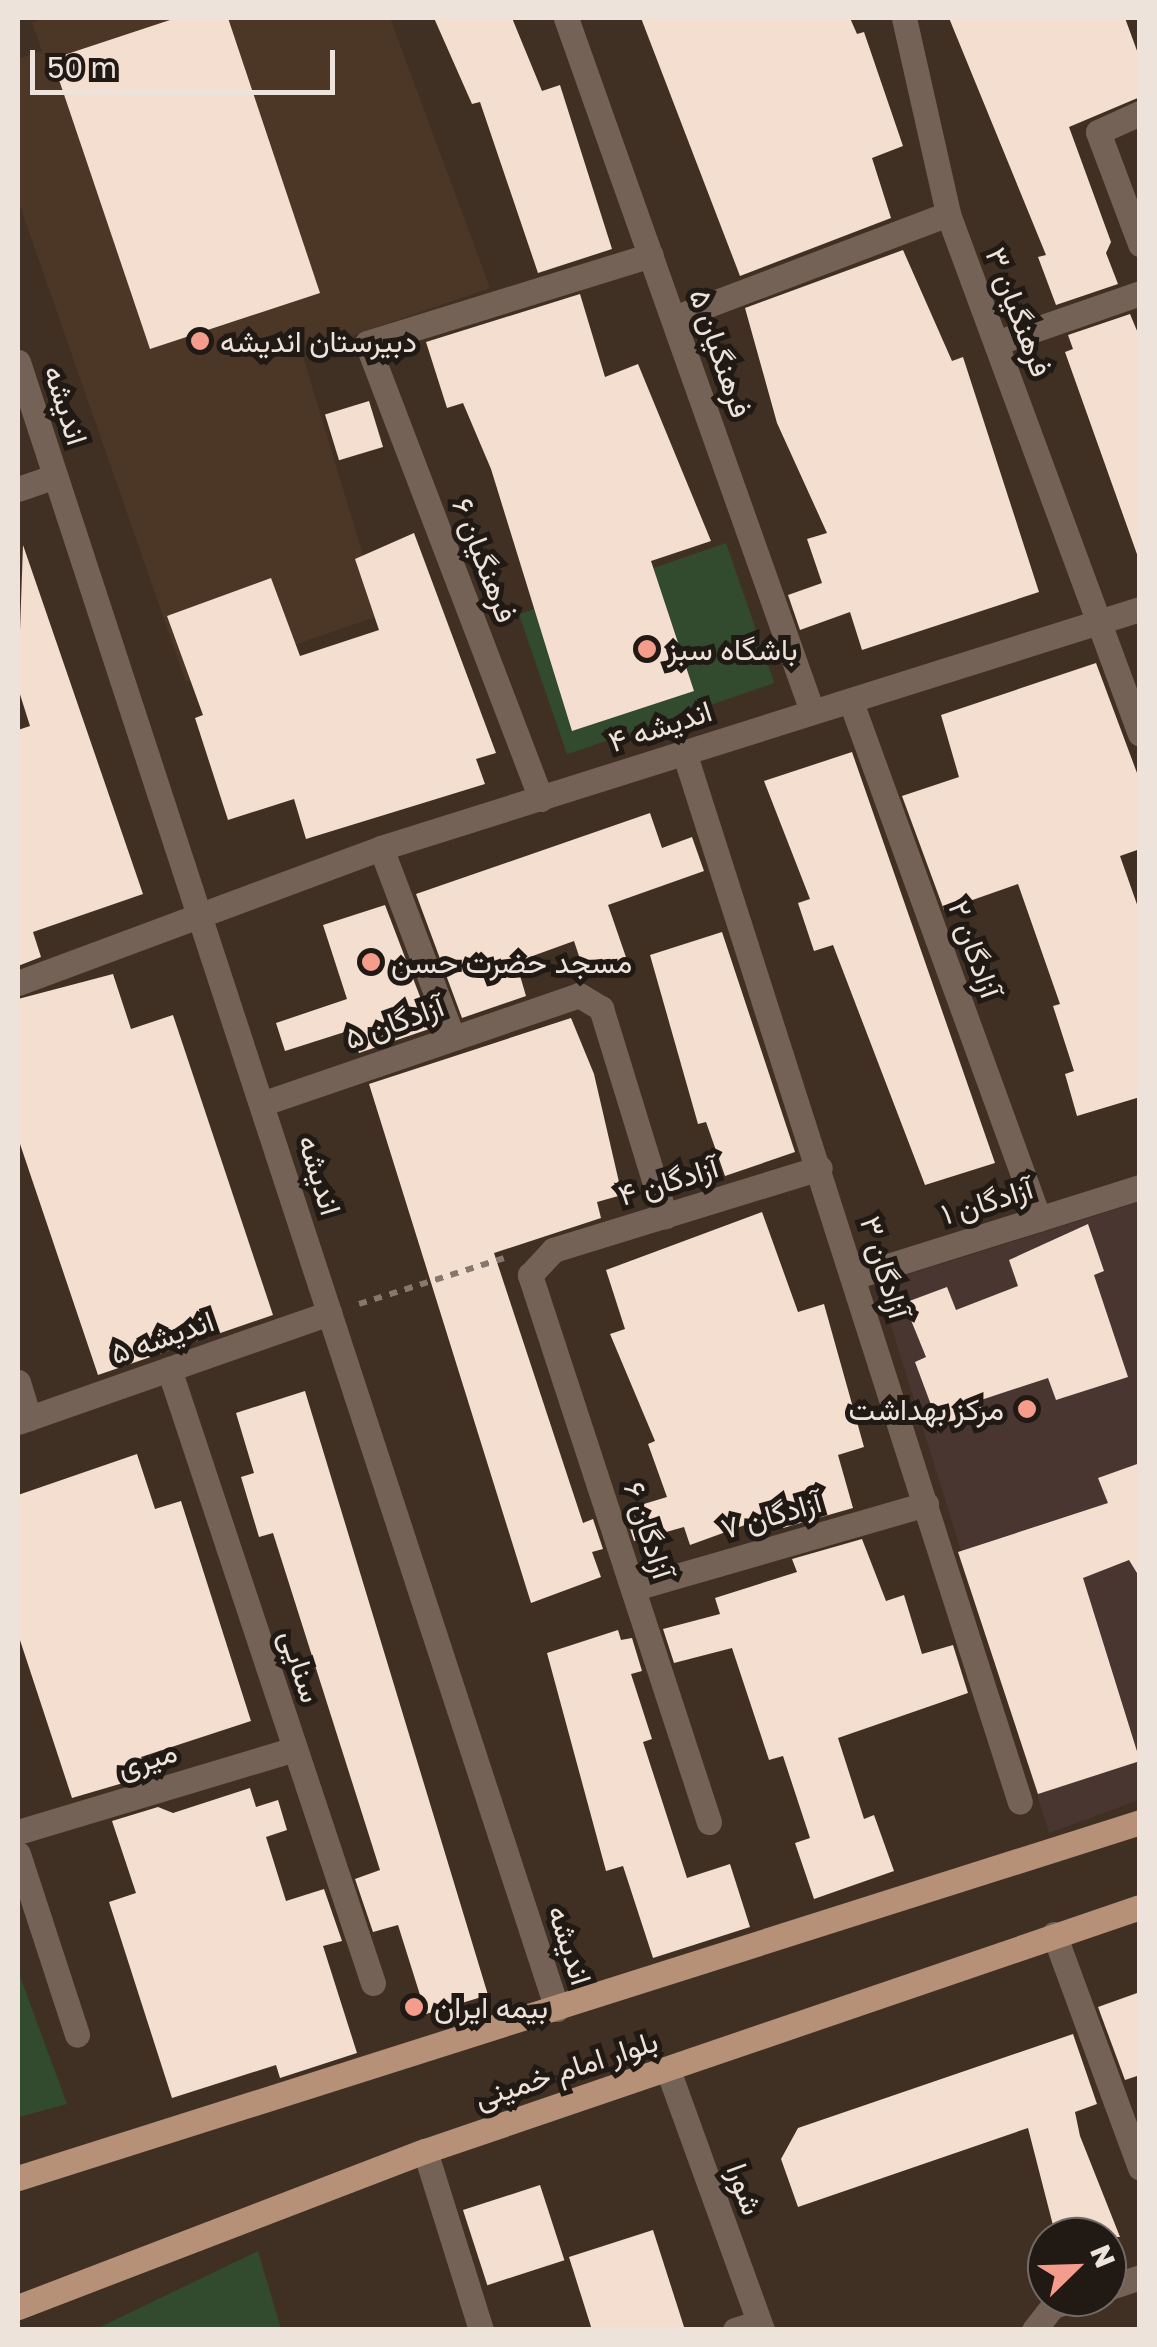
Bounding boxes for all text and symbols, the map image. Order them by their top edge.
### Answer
scale bar [35,30,340,92]
text: 50 m [47,49,117,85]
street label: فرهنگیان ۳ [978,242,1060,382]
street label: فرهنگیان ۵ [682,284,760,422]
place label: دبیرستان اندیشه [220,323,417,359]
marker: دبیرستان اندیشه [189,330,211,352]
street label: اندیشه [36,361,96,449]
street label: فرهنگیان ۶ [445,493,525,627]
place label: باشگاه سبز [667,631,798,667]
marker: باشگاه سبز [636,638,658,660]
street label: اندیشه ۴ [604,692,716,760]
street label: آزادگان ۲ [941,895,1009,1003]
place label: مسجد حضرت حسن [391,944,632,980]
marker: مسجد حضرت حسن [360,951,382,973]
street label: آزادگان ۵ [340,988,448,1056]
street label: اندیشه [291,1131,349,1219]
street label: آزادگان ۴ [614,1149,722,1213]
street label: آزادگان ۱ [937,1170,1037,1232]
street label: آزادگان ۳ [852,1212,918,1322]
street label: اندیشه ۵ [106,1303,218,1371]
place label: مرکز بهداشت [849,1391,1004,1427]
marker: مرکز بهداشت [1014,1396,1040,1422]
street label: آزادگان ۶ [616,1477,682,1583]
street label: آزادگان ۷ [717,1484,825,1546]
street label: سنایی [272,1625,330,1707]
street label: میری [113,1733,181,1785]
street label: اندیشه [540,1901,600,1989]
place label: بیمه ایران [434,1989,548,2025]
marker: بیمه ایران [403,1996,425,2018]
street label: بلوار امام خمینی [470,2022,662,2116]
street label: شورا [719,2158,771,2220]
north arrow [1027,2217,1127,2317]
text: N [1084,2240,1123,2272]

